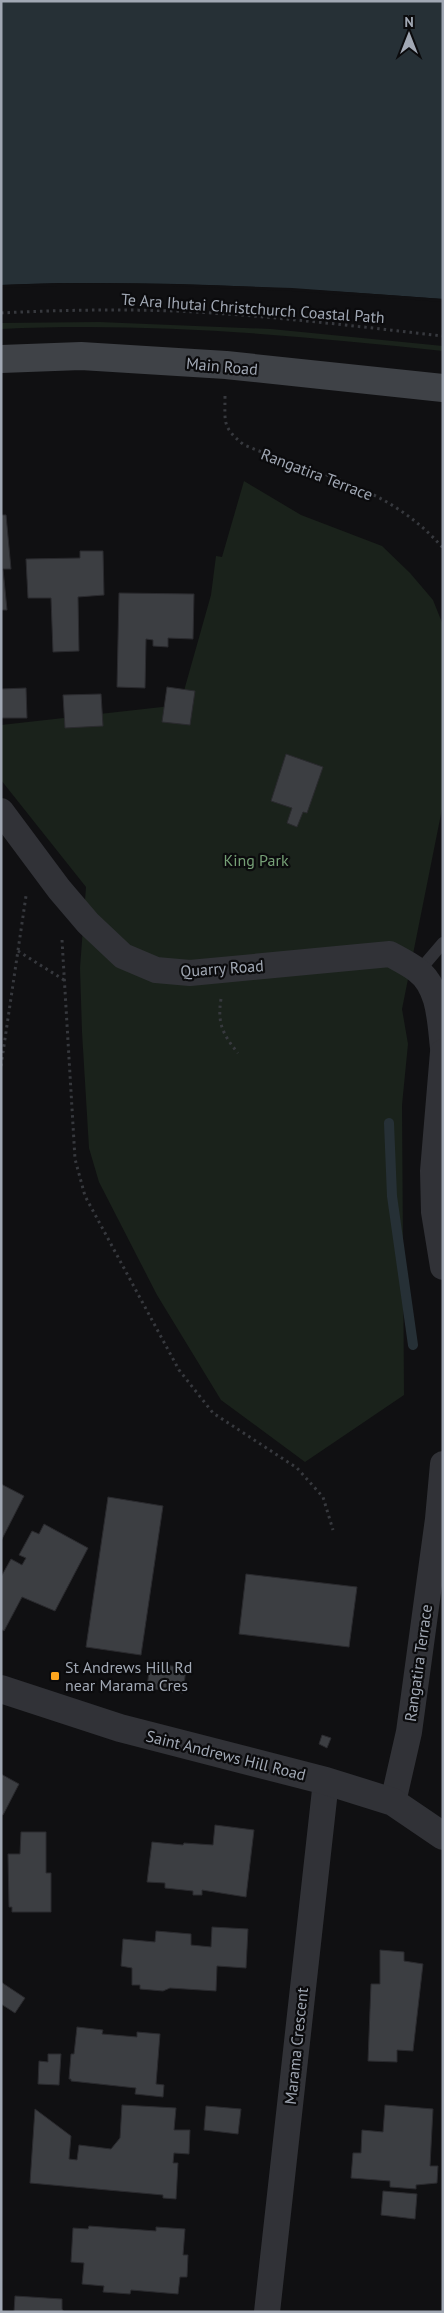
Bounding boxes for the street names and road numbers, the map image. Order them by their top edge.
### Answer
street label: Te Ara Ihutai Christchurch Coastal Path [121,289,385,327]
street label: Main Road [185,353,259,379]
street label: Rangatira Terrace [258,443,376,505]
street label: Quarry Road [180,955,264,981]
street label: Rangatira Terrace [400,1603,436,1723]
street label: Saint Andrews Hill Road [144,1725,308,1785]
street label: Marama Crescent [280,1986,312,2105]

